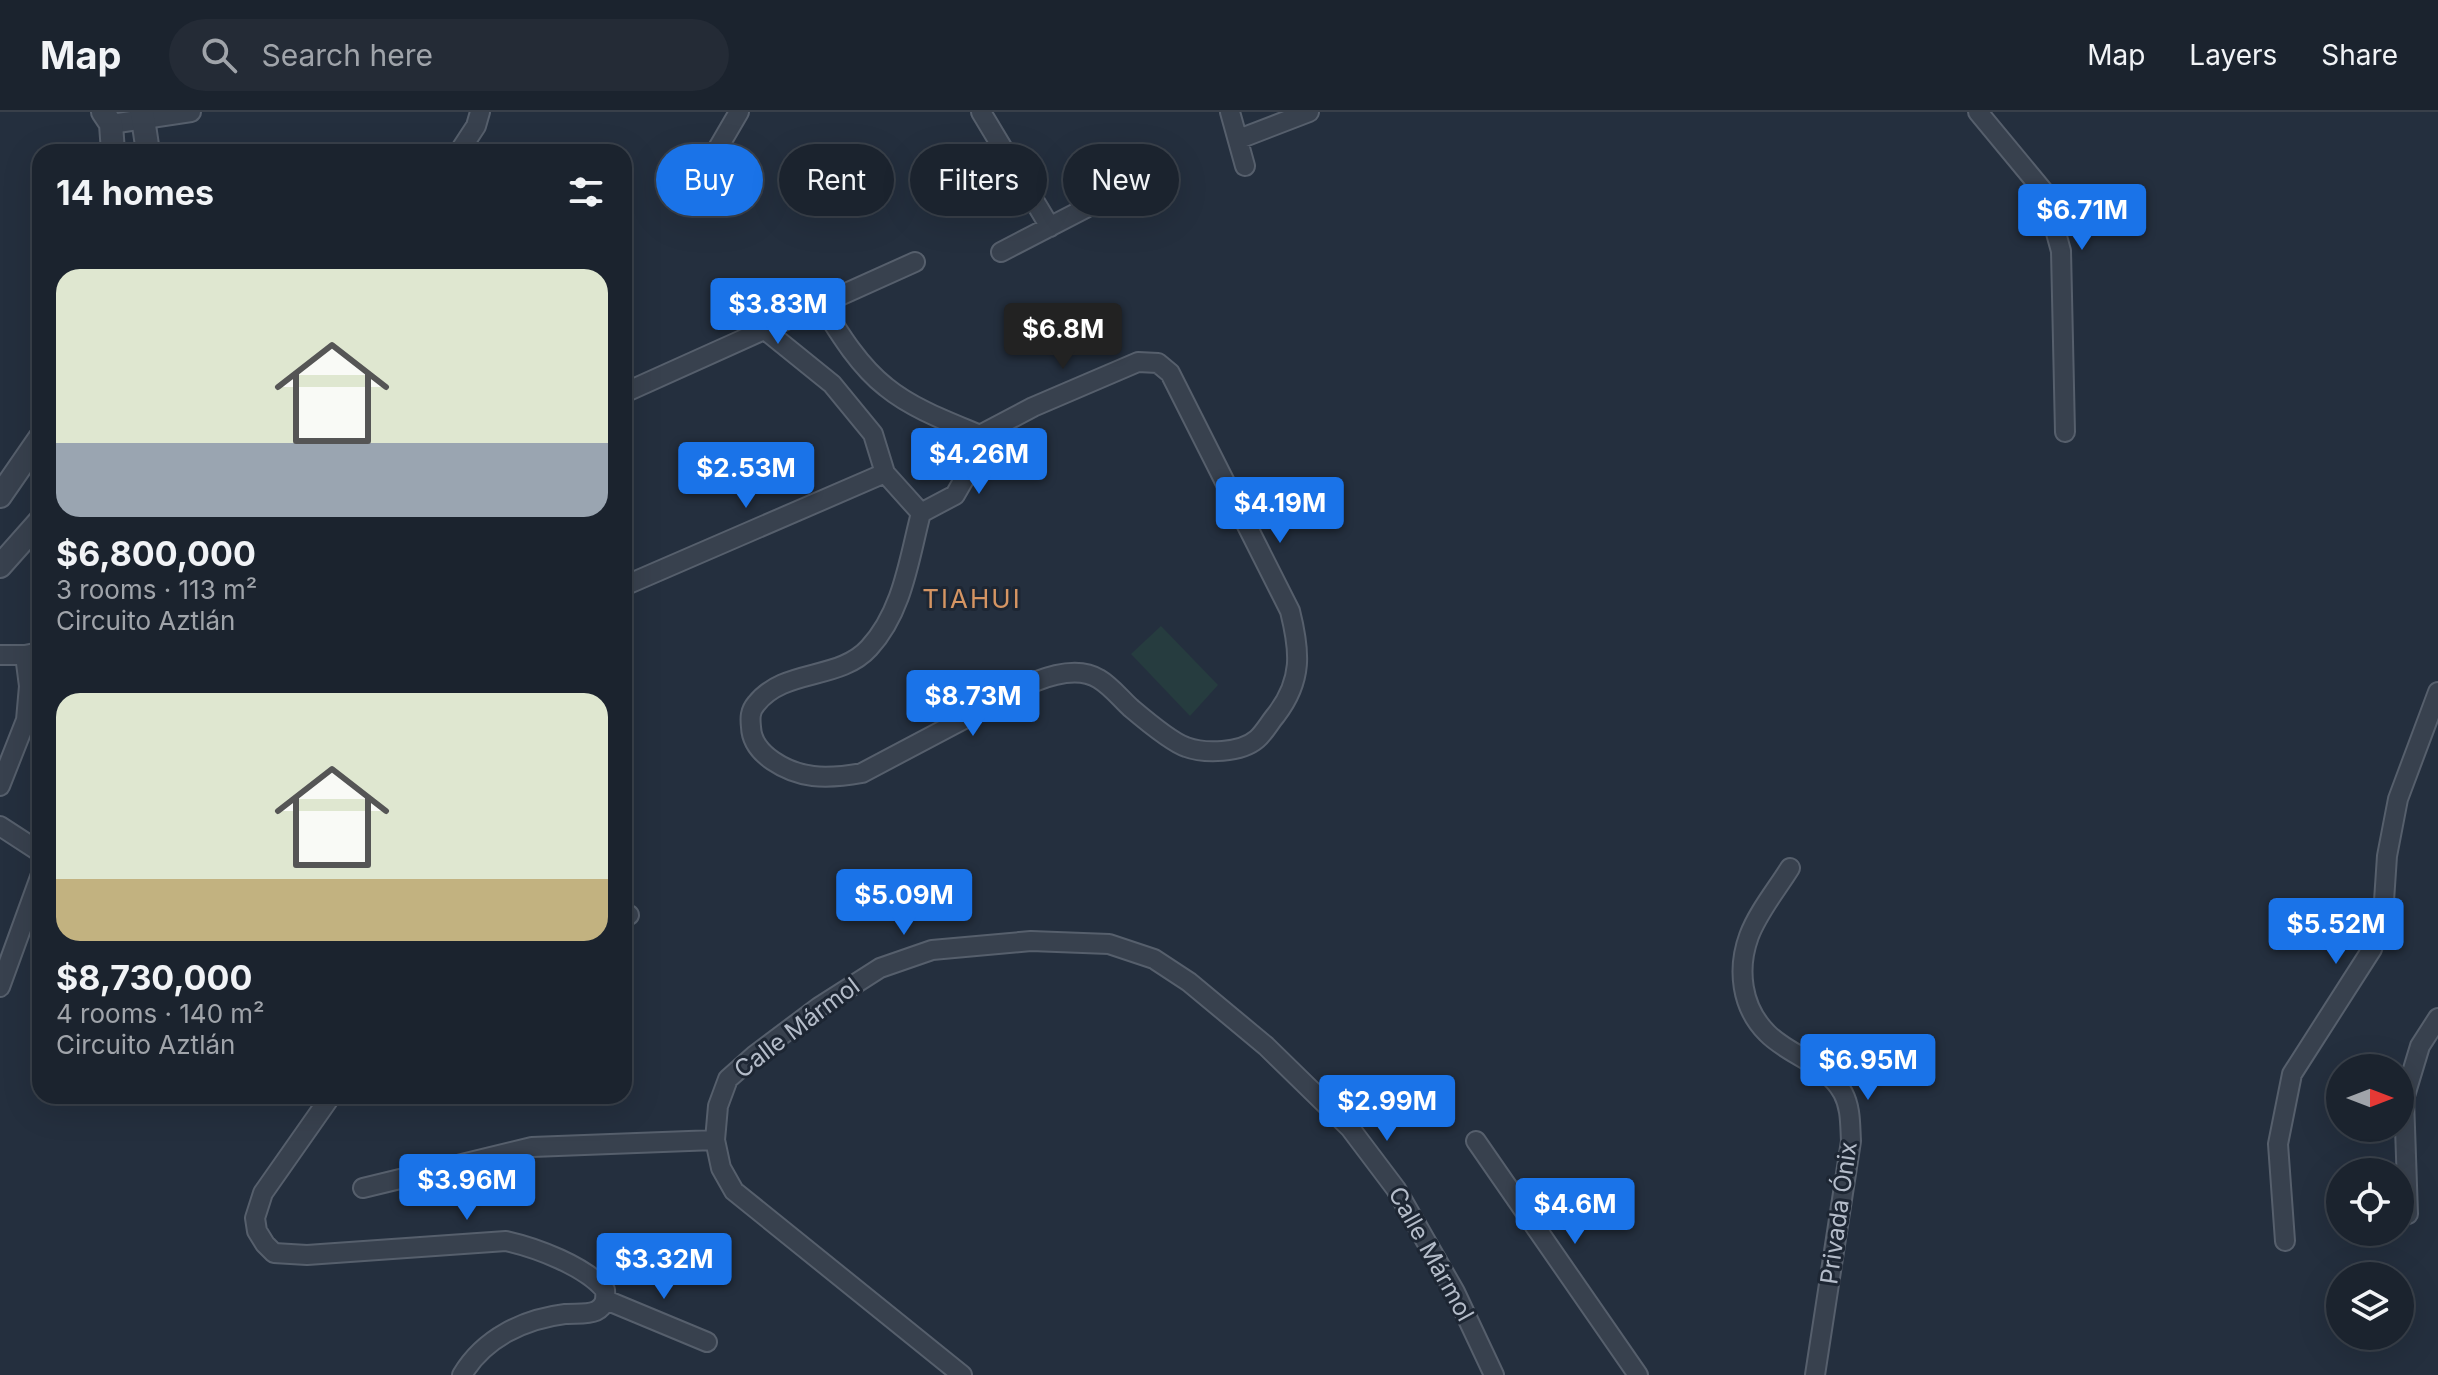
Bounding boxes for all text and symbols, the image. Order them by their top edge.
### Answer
search box [169,19,729,91]
text: Map [40,32,121,78]
icon: search [197,33,241,77]
text: Search here [261,37,433,73]
text: Map [2087,38,2145,72]
text: Layers [2189,38,2277,72]
text: Share [2321,38,2398,72]
chip: Buy [656,144,763,216]
chip: Rent [779,144,894,216]
chip: Filters [910,144,1047,216]
chip: New [1063,144,1179,216]
icon: filters [564,170,608,214]
text: 14 homes [56,172,214,213]
pin: $6.71M [2017,184,2147,252]
text: $6.71M [2036,194,2128,225]
pin: $3.83M [713,278,843,346]
text: $3.83M [728,288,828,319]
pin: $6.8M [1007,303,1119,371]
text: $6.8M [1022,313,1104,344]
icon: home [260,321,404,465]
pin: $4.26M [914,428,1044,496]
text: $4.26M [929,438,1029,469]
pin: $2.53M [681,442,811,510]
text: $2.53M [696,452,796,483]
pin: $4.19M [1215,477,1345,545]
text: $4.19M [1234,487,1326,518]
text: $6,800,000 [56,533,256,574]
text: 3 rooms · 113 m² [56,574,257,605]
district label: TIAHUI [922,583,1022,614]
text: Circuito Aztlán [56,605,235,636]
pin: $8.73M [908,670,1038,738]
text: $8.73M [924,680,1022,711]
icon: home [260,745,404,889]
pin: $5.09M [839,869,969,937]
text: $5.09M [854,879,954,910]
pin: $5.52M [2271,898,2401,966]
text: $5.52M [2287,908,2385,939]
text: $8,730,000 [56,957,252,998]
street label: Calle Mármol [728,971,865,1084]
text: 4 rooms · 140 m² [56,998,265,1029]
text: Circuito Aztlán [56,1029,235,1060]
pin: $6.95M [1803,1034,1933,1102]
text: $6.95M [1818,1044,1918,1075]
north arrow [2326,1054,2414,1142]
map controls [2326,1054,2414,1350]
pin: $2.99M [1322,1075,1452,1143]
text: $2.99M [1337,1085,1437,1116]
street label: Privada Ónix [1814,1140,1863,1286]
pin: $3.96M [402,1154,532,1222]
button: locate [2326,1158,2414,1246]
text: $3.96M [417,1164,517,1195]
pin: $4.6M [1519,1178,1631,1246]
street label: Calle Mármol [1383,1181,1480,1326]
text: $4.6M [1534,1188,1616,1219]
pin: $3.32M [599,1233,729,1301]
text: $3.32M [615,1243,713,1274]
button: layers [2326,1262,2414,1350]

